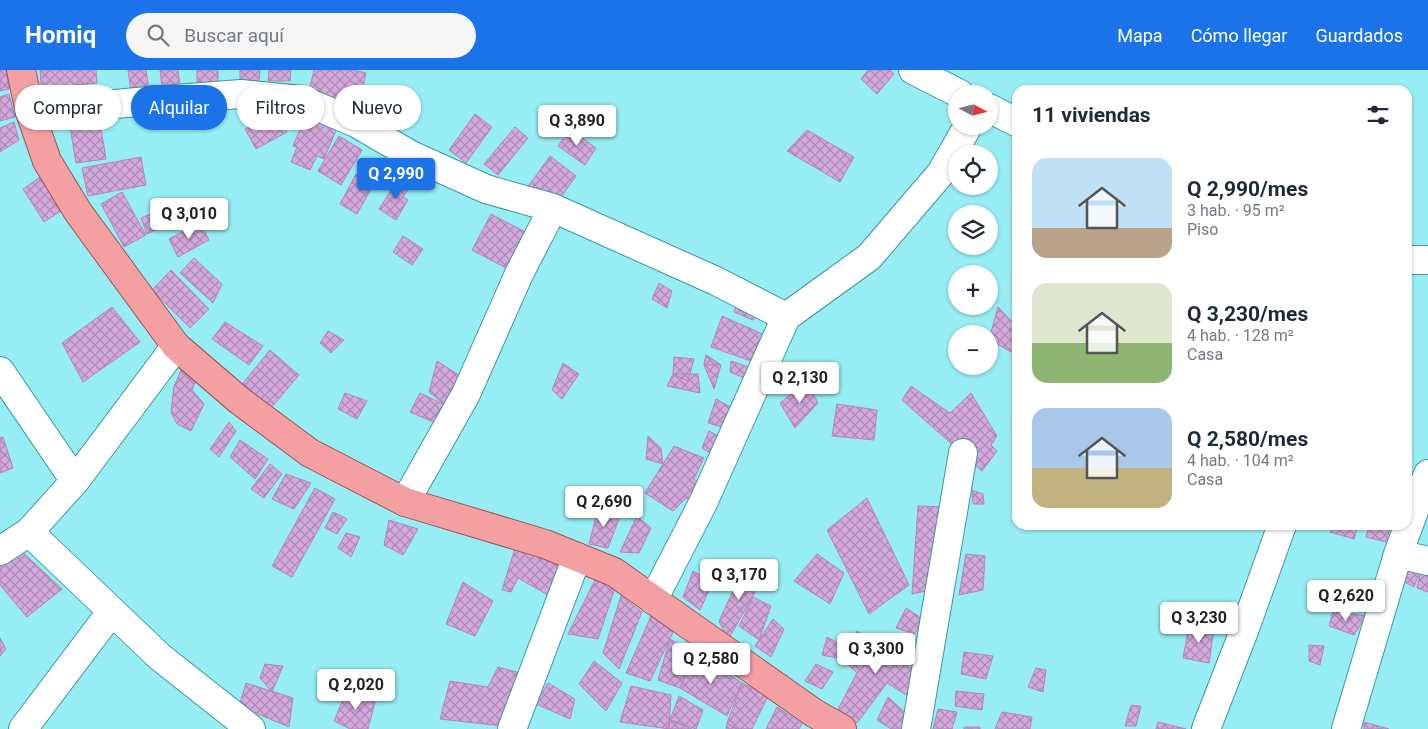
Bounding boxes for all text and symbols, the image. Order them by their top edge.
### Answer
search box [126,13,476,58]
text: Homiq [25,21,96,49]
icon: search [144,21,172,49]
text: Buscar aquí [184,24,284,47]
text: Mapa [1117,25,1163,46]
text: Cómo llegar [1191,25,1287,46]
text: Guardados [1315,25,1403,46]
chip: Comprar [15,85,121,130]
chip: Alquilar [131,85,227,130]
chip: Filtros [237,85,324,130]
chip: Nuevo [334,85,421,130]
north arrow [948,85,998,135]
map controls [948,85,998,375]
icon: filters [1364,101,1392,129]
text: 11 viviendas [1032,103,1151,127]
pin: Q 3,890 [531,104,623,147]
text: Q 3,890 [549,111,605,130]
button: locate [948,145,998,195]
pin: Q 2,990 [350,158,442,200]
text: Q 2,990 [368,164,424,183]
text: Q 2,990/mes [1187,177,1308,201]
icon: home [1072,178,1132,238]
pin: Q 3,010 [143,198,235,240]
text: 3 hab. · 95 m² [1187,201,1285,220]
text: Q 3,010 [161,204,217,223]
button: layers [948,205,998,255]
text: Piso [1187,220,1218,239]
button: + [948,265,998,315]
text: Q 3,230/mes [1187,302,1308,326]
icon: home [1072,303,1132,363]
button: − [948,325,998,375]
text: 4 hab. · 128 m² [1187,326,1294,345]
text: Casa [1187,345,1223,364]
pin: Q 2,130 [754,362,846,404]
text: Q 2,130 [772,368,828,387]
text: Q 2,580/mes [1187,427,1308,451]
icon: home [1072,428,1132,488]
text: 4 hab. · 104 m² [1187,451,1294,470]
text: Casa [1187,470,1223,489]
pin: Q 2,690 [558,486,650,528]
text: Q 2,690 [576,492,632,511]
pin: Q 3,170 [693,558,785,601]
text: Q 3,170 [711,565,767,584]
pin: Q 2,620 [1300,580,1392,622]
text: Q 2,620 [1318,586,1374,605]
pin: Q 3,230 [1153,602,1245,644]
text: Q 3,230 [1171,608,1227,627]
pin: Q 3,300 [830,632,922,675]
text: Q 3,300 [848,639,904,658]
pin: Q 2,580 [665,642,757,685]
text: Q 2,580 [683,649,739,668]
pin: Q 2,020 [310,668,402,711]
text: Q 2,020 [328,675,384,694]

